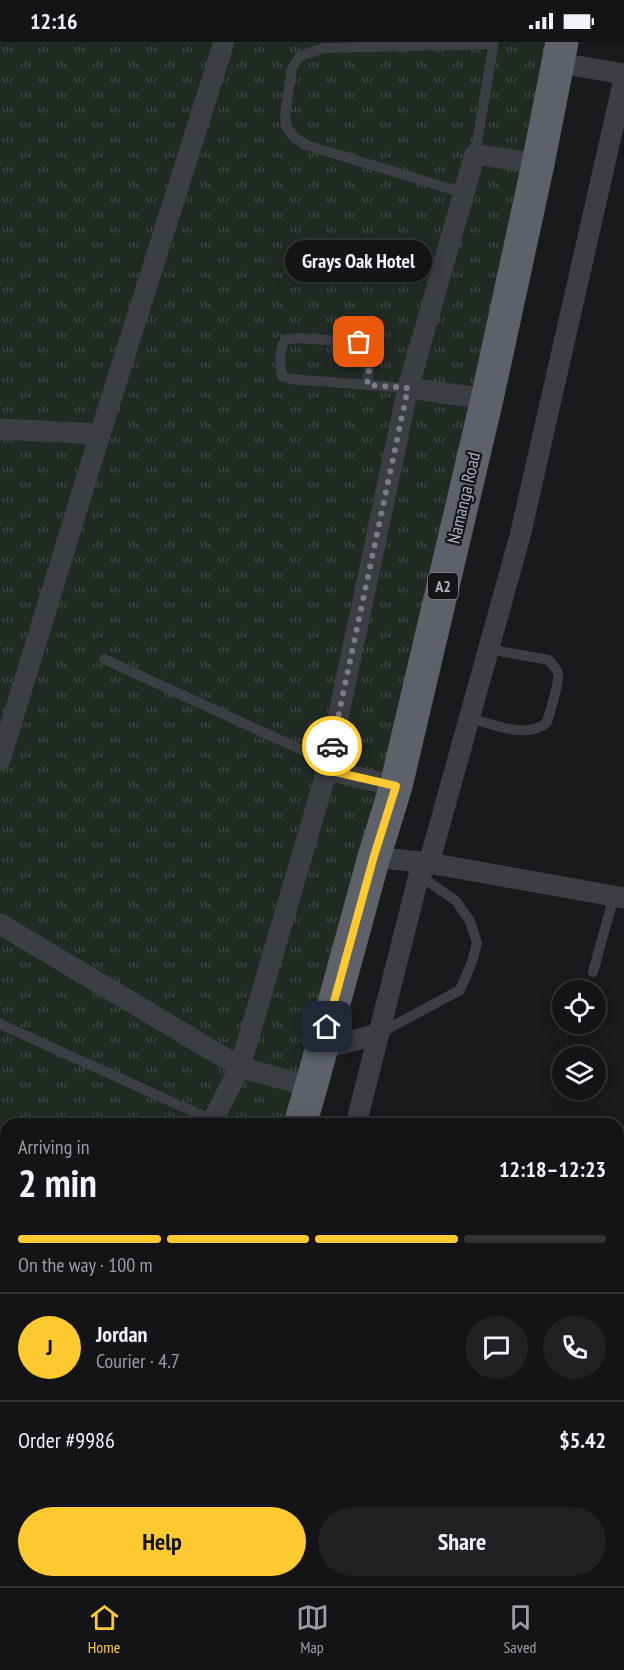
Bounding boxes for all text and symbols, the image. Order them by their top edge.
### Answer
text: 12:16 [30,7,78,35]
callout: Grays Oak Hotel [286,240,433,282]
text: Grays Oak Hotel [302,248,415,274]
pin [333,316,384,367]
icon: bag [342,325,375,358]
street label: Namanga Road [442,450,485,546]
road number: A2 [428,573,458,599]
courier [302,716,362,776]
icon: car [316,730,349,763]
map controls [552,980,606,1100]
button: locate [552,980,606,1034]
pin [301,1001,352,1052]
icon: home [310,1010,343,1043]
button: layers [552,1046,606,1100]
text: Arriving in [18,1134,90,1160]
text: 12:18–12:23 [499,1155,606,1183]
text: 2 min [18,1157,97,1208]
text: On the way · 100 m [18,1252,153,1278]
button: chat [465,1316,528,1379]
button: phone [543,1316,606,1379]
text: Jordan [96,1320,147,1348]
text: J [46,1333,53,1361]
text: Courier · 4.7 [96,1348,180,1374]
text: Order #9986 [18,1426,115,1454]
text: $5.42 [559,1426,606,1454]
button: Help [18,1507,306,1576]
button: Share [318,1507,606,1576]
tab: Home [88,1601,121,1657]
tab: Map [296,1601,329,1657]
tab: Saved [504,1601,537,1657]

